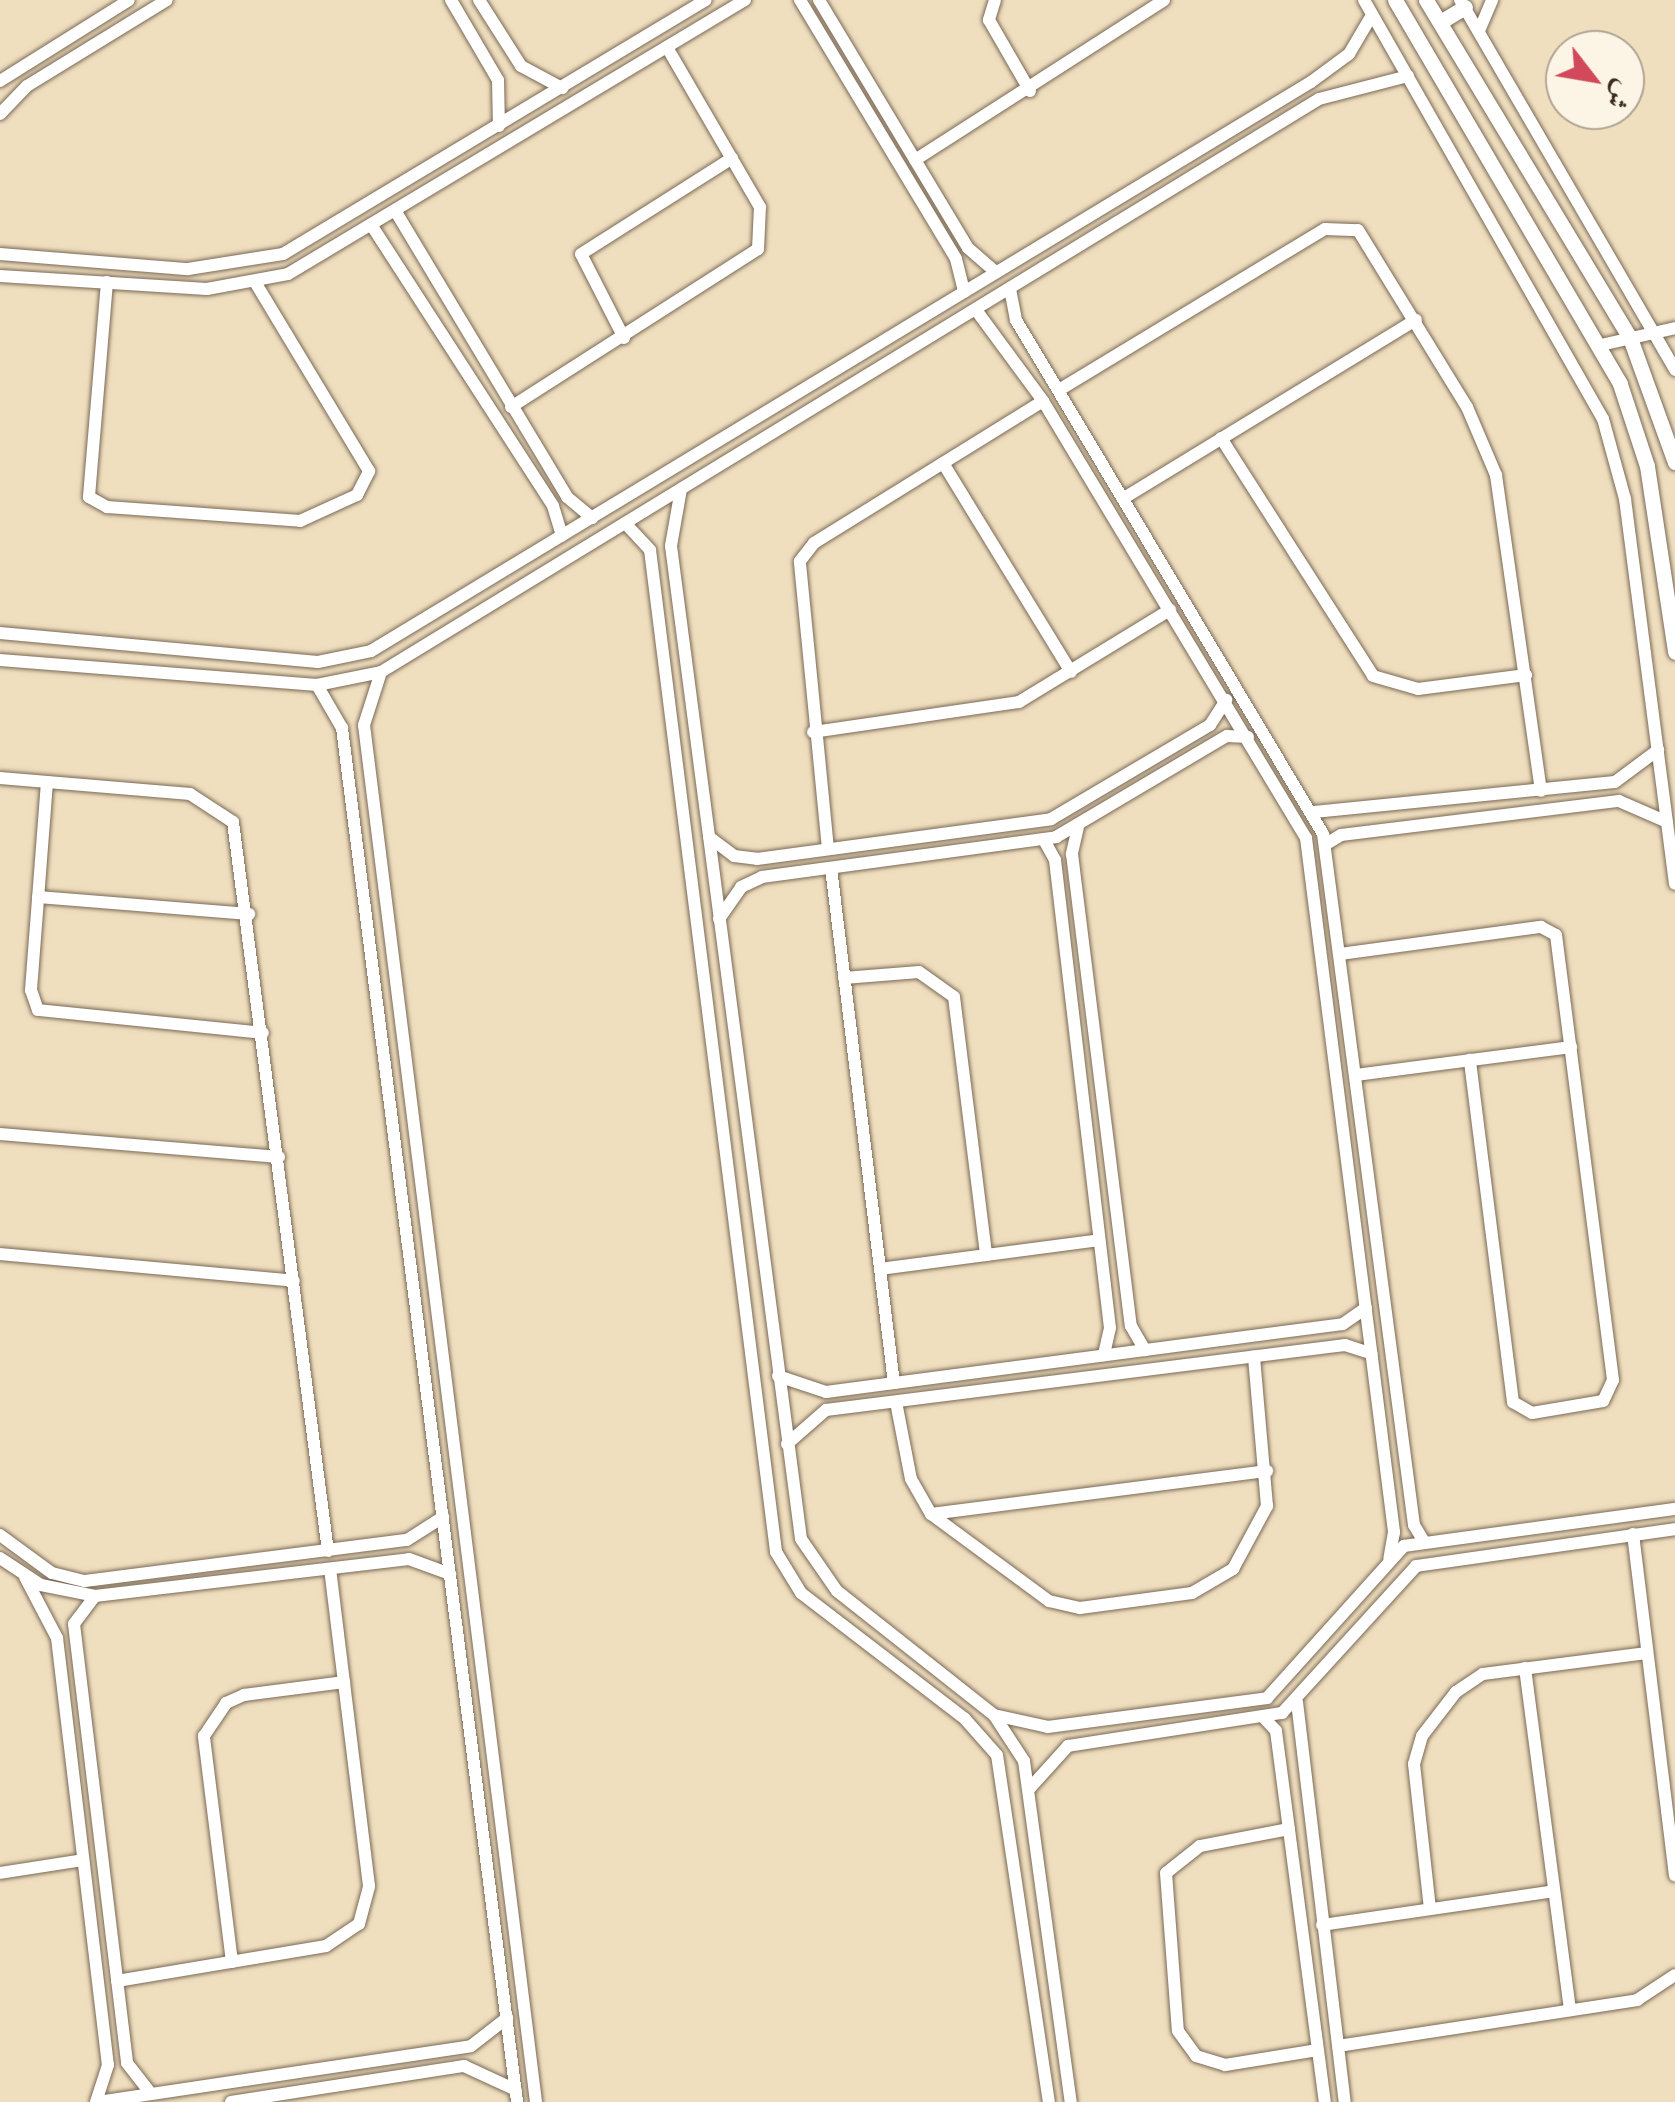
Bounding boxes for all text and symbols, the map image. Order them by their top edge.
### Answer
north arrow [1545,30,1645,130]
text: ش [1597,74,1642,116]

